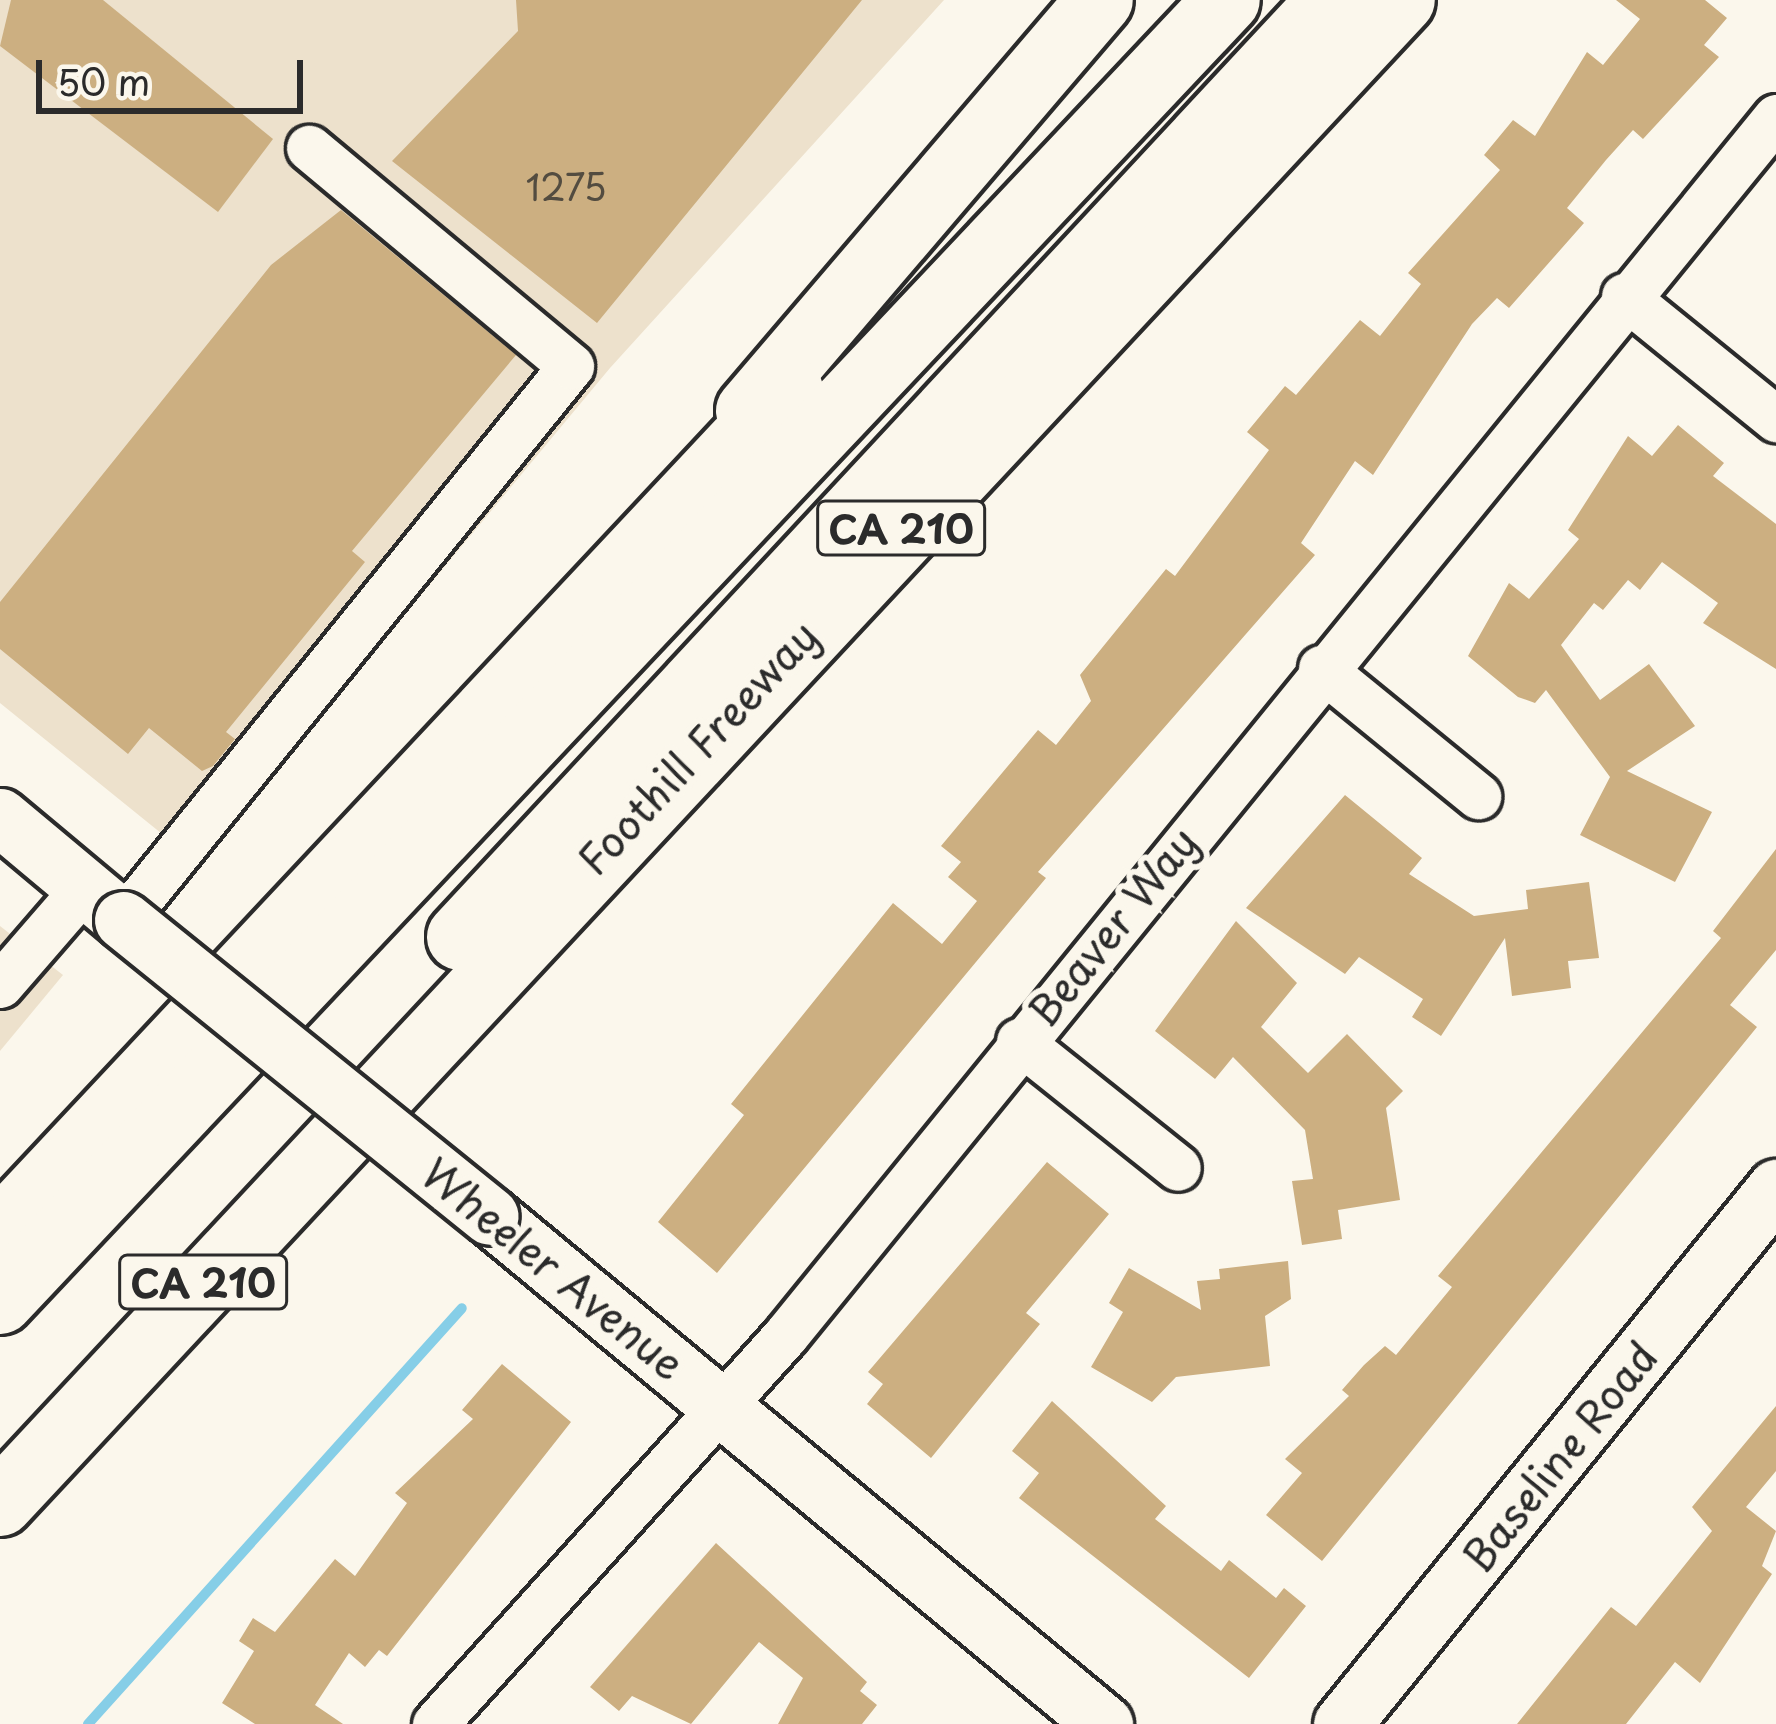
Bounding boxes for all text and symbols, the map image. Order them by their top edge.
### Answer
scale bar [42,36,309,110]
text: 50 m [57,54,150,108]
house number: 1275 [525,165,607,209]
road number: CA 210 [814,495,988,561]
street label: Foothill Freeway [565,608,829,886]
street label: Beaver Way [1016,816,1208,1036]
street label: Wheeler Avenue [412,1146,696,1390]
road number: CA 210 [116,1249,290,1315]
street label: Baseline Road [1450,1330,1668,1582]

